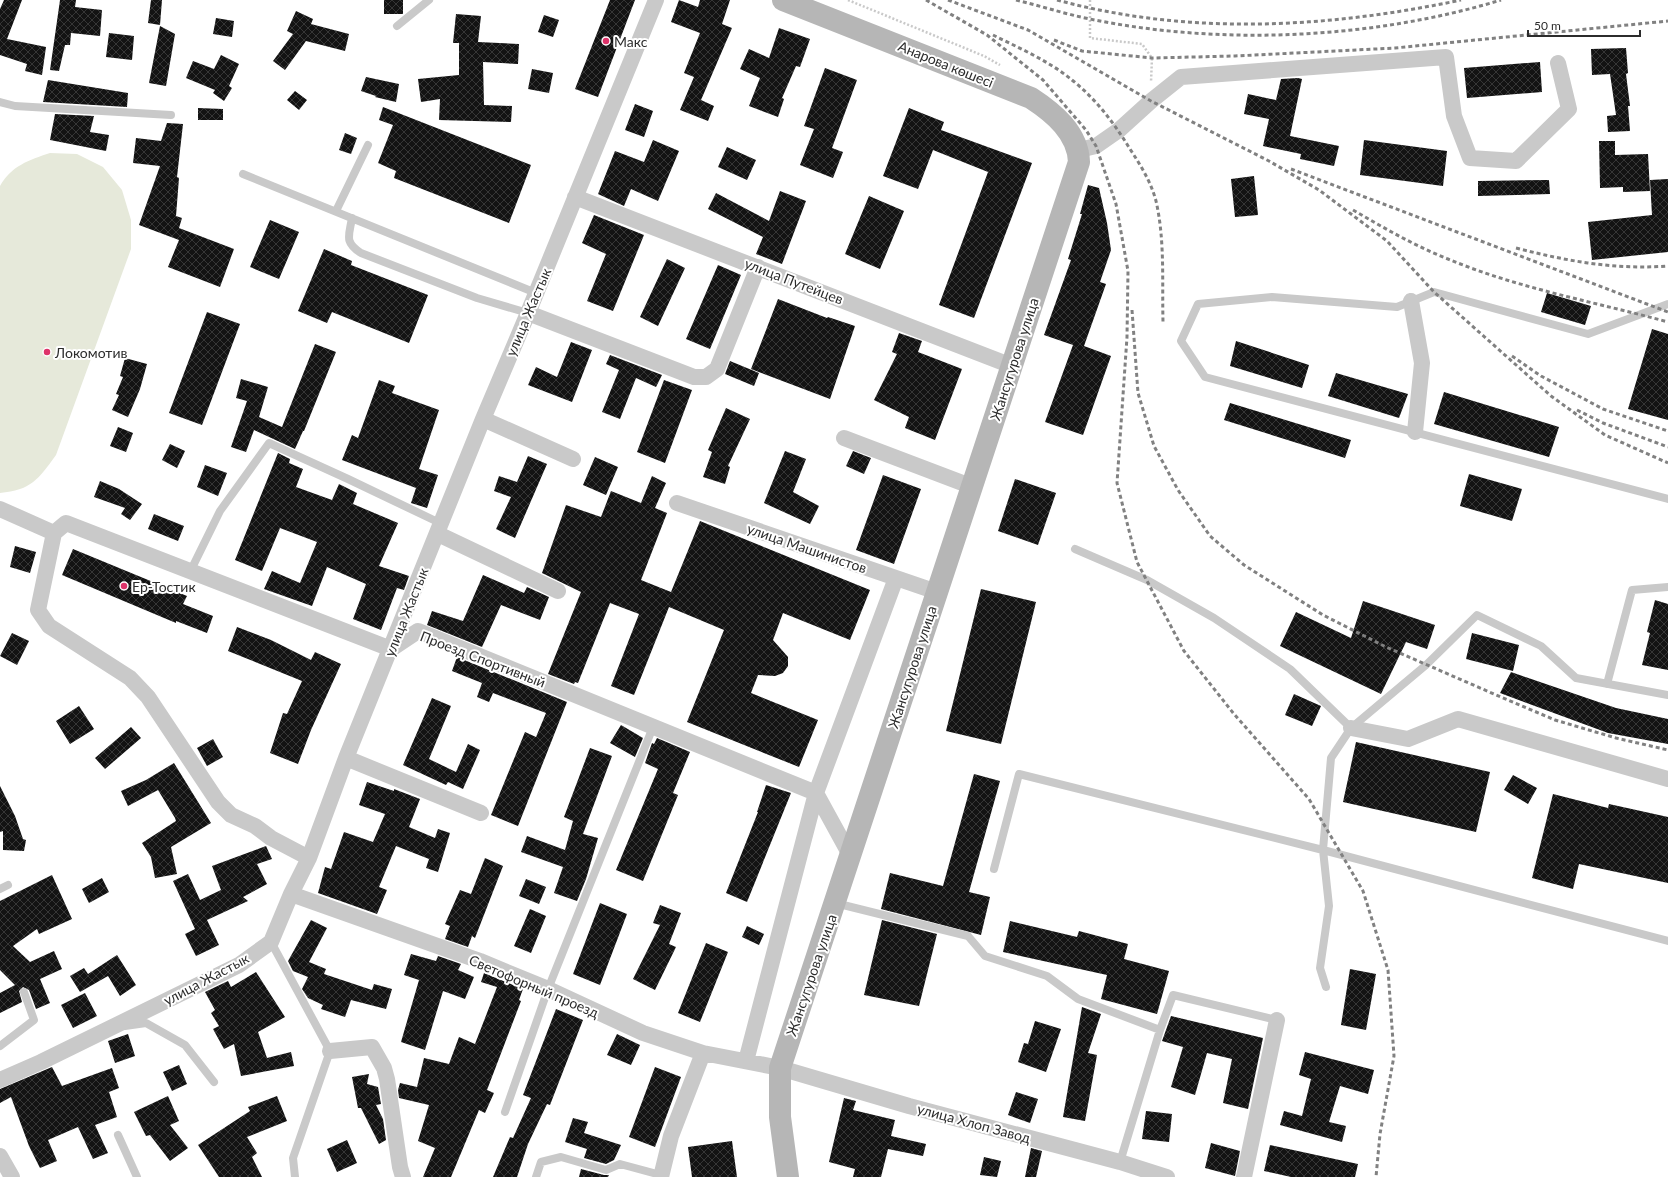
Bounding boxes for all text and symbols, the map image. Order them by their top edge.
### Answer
scale bar [1528,12,1640,38]
text: 50 m [1534,18,1561,33]
place label: Макс [614,33,648,50]
marker: Макс [601,36,611,46]
street label: Анарова көшесі [896,37,996,91]
street label: улица Путейцев [742,254,846,308]
street label: улица Жастык [502,265,555,359]
street label: Жансугурова улица [986,296,1042,422]
place label: Локомотив [54,344,127,361]
marker: Локомотив [42,347,52,357]
street label: улица Машинистов [745,520,869,576]
street label: улица Жастык [380,564,432,659]
place label: Ер-Тостик [132,578,196,595]
marker: Ер-Тостик [119,581,129,591]
street label: Жансугурова улица [884,604,940,730]
street label: Проезд Спортивный [418,627,548,691]
street label: Жансугурова улица [782,912,840,1038]
street label: улица Жастык [160,949,252,1009]
street label: Светофорный проезд [466,951,602,1021]
street label: улица Хлоп Завод [915,1100,1033,1146]

